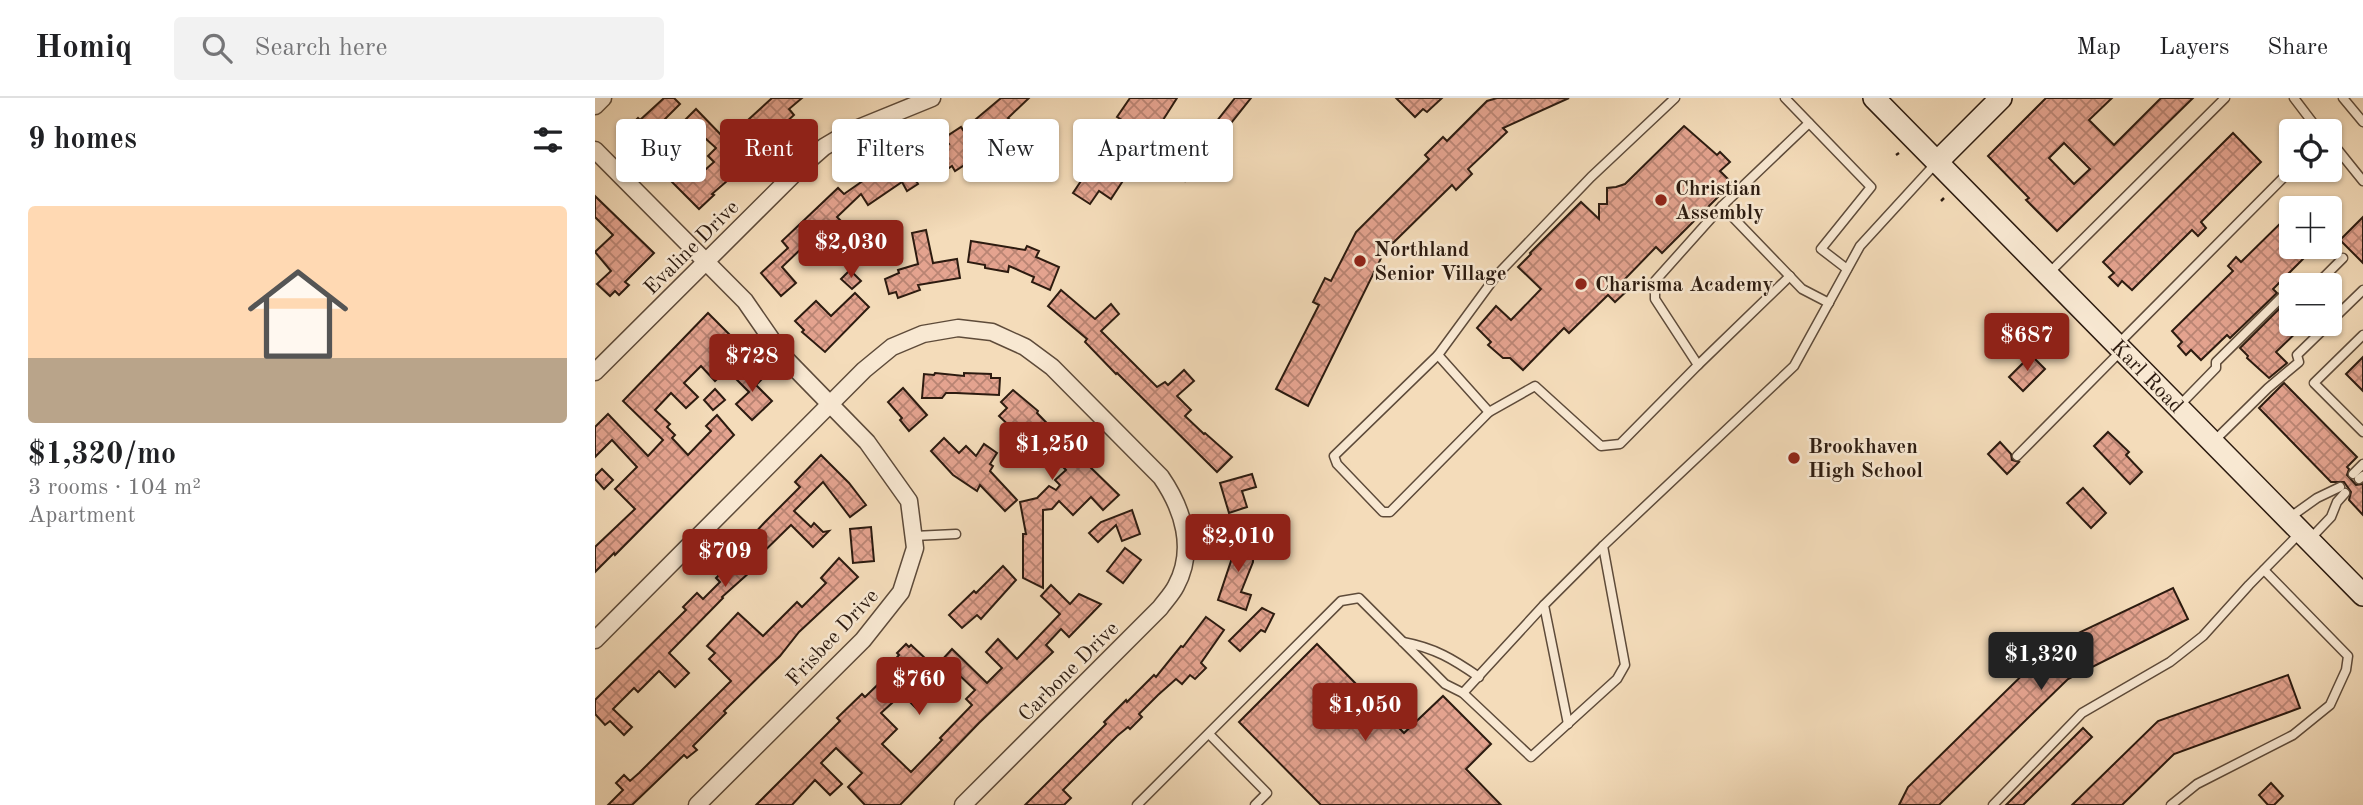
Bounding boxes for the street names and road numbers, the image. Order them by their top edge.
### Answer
street label: Evaline Drive [641,197,743,299]
street label: Karl Road [2106,336,2187,418]
street label: Frisbee Drive [783,586,883,691]
street label: Carbone Drive [1015,618,1123,726]

